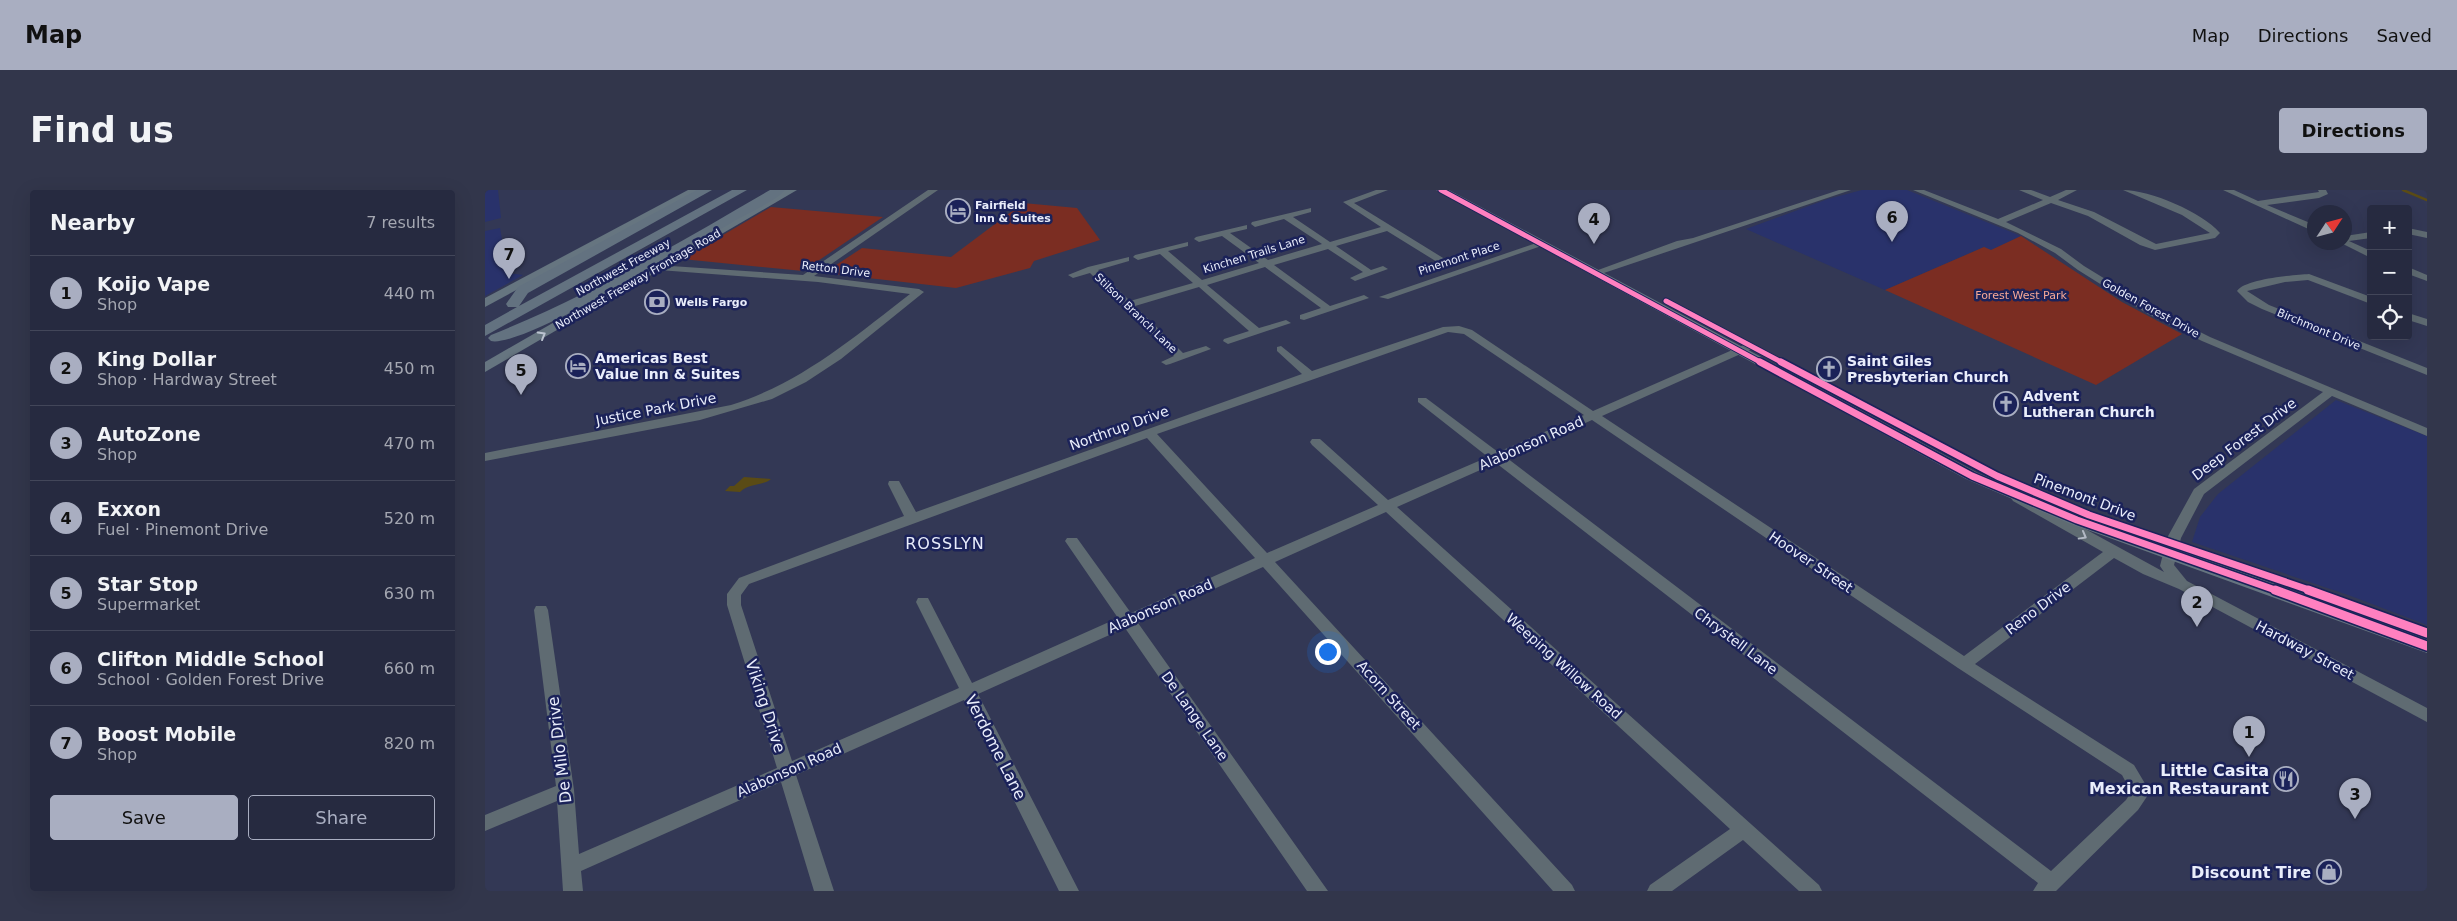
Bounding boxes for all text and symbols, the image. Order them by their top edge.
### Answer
text: Map [25,21,82,49]
text: Map [2192,25,2230,46]
text: Directions [2258,25,2348,46]
text: Saved [2376,25,2432,46]
button: Directions [2279,108,2427,153]
text: Find us [30,110,174,150]
hotel icon: Fairfield Inn & Suites [945,198,971,224]
place label: Fairfield Inn & Suites [975,199,1051,225]
pin: 6 [1876,201,1908,242]
pin: 4 [1578,203,1610,244]
north arrow [2307,205,2352,250]
map controls [2367,205,2412,340]
button: + [2367,205,2412,250]
text: Nearby [50,211,135,235]
text: 7 results [366,213,435,232]
street label: Northwest Freeway Frontage Road [553,227,723,332]
street label: Kinchen Trails Lane [1202,233,1307,276]
street label: Northwest Freeway [574,236,673,299]
pin: 7 [493,238,525,279]
street label: Pinemont Place [1417,239,1502,278]
button: − [2367,250,2412,295]
street label: Retton Drive [801,259,871,280]
street label: Stilson Branch Lane [1092,271,1180,356]
text: Koijo Vape [97,273,210,295]
street label: Golden Forest Drive [2100,276,2202,341]
text: 1 [60,284,72,303]
text: 440 m [384,284,435,303]
bank icon: Wells Fargo [644,289,670,315]
park label: Forest West Park [1975,289,2067,302]
text: Shop [97,295,137,314]
button: locate [2367,295,2412,340]
place label: Wells Fargo [675,296,748,309]
street label: Birchmont Drive [2275,306,2363,353]
one-way arrow [537,332,546,342]
text: King Dollar [97,348,216,370]
place label: Americas Best Value Inn & Suites [595,350,740,382]
hotel icon: Americas Best Value Inn & Suites [565,353,591,379]
place label: Saint Giles Presbyterian Church [1847,353,2009,385]
pin: 5 [505,354,537,395]
church icon: Saint Giles Presbyterian Church [1816,356,1842,382]
text: 2 [60,359,72,378]
text: 450 m [384,359,435,378]
text: Shop · Hardway Street [97,370,277,389]
place label: Advent Lutheran Church [2023,388,2155,420]
street label: Justice Park Drive [593,389,718,429]
church icon: Advent Lutheran Church [1993,391,2019,417]
street label: Deep Forest Drive [2189,395,2299,483]
street label: Northrup Drive [1067,403,1171,453]
street label: Alabonson Road [1476,413,1586,473]
text: AutoZone [97,423,201,445]
text: 3 [60,434,72,453]
text: 470 m [384,434,435,453]
text: Shop [97,445,137,464]
street label: Pinemont Drive [2032,470,2138,524]
text: Exxon [97,498,161,520]
text: 4 [60,509,72,528]
text: 520 m [384,509,435,528]
text: Fuel · Pinemont Drive [97,520,268,539]
street label: Hoover Street [1766,528,1856,596]
one-way arrow [2078,530,2087,540]
district label: ROSSLYN [905,534,985,553]
text: Star Stop [97,573,198,595]
street label: Alabonson Road [1105,576,1215,636]
street label: Reno Drive [2002,578,2074,638]
text: 5 [60,584,72,603]
text: 630 m [384,584,435,603]
pin: 2 [2181,586,2213,627]
text: Supermarket [97,595,200,614]
street label: Chrystell Lane [1691,604,1781,678]
street label: Weeping Willow Road [1503,610,1625,722]
street label: Hardway Street [2253,617,2357,683]
your location [1315,639,1341,665]
text: Clifton Middle School [97,648,324,670]
street label: Viking Drive [742,657,790,755]
street label: Acorn Street [1354,657,1424,733]
text: 6 [60,659,72,678]
text: 660 m [384,659,435,678]
street label: De Lange Lane [1158,668,1232,764]
text: School · Golden Forest Drive [97,670,324,689]
street label: Verdome Lane [961,692,1030,803]
street label: De Milo Drive [544,695,575,804]
pin: 1 [2233,716,2265,757]
text: Boost Mobile [97,723,236,745]
text: 7 [60,734,72,753]
text: 820 m [384,734,435,753]
street label: Alabonson Road [734,740,844,800]
text: Shop [97,745,137,764]
place label: Little Casita Mexican Restaurant [2089,761,2269,798]
restaurant icon: Little Casita Mexican Restaurant [2273,766,2299,792]
pin: 3 [2339,778,2371,819]
button: Save [50,795,238,840]
button: Share [248,795,435,840]
shop icon: Discount Tire [2316,859,2342,885]
place label: Discount Tire [2191,863,2311,882]

